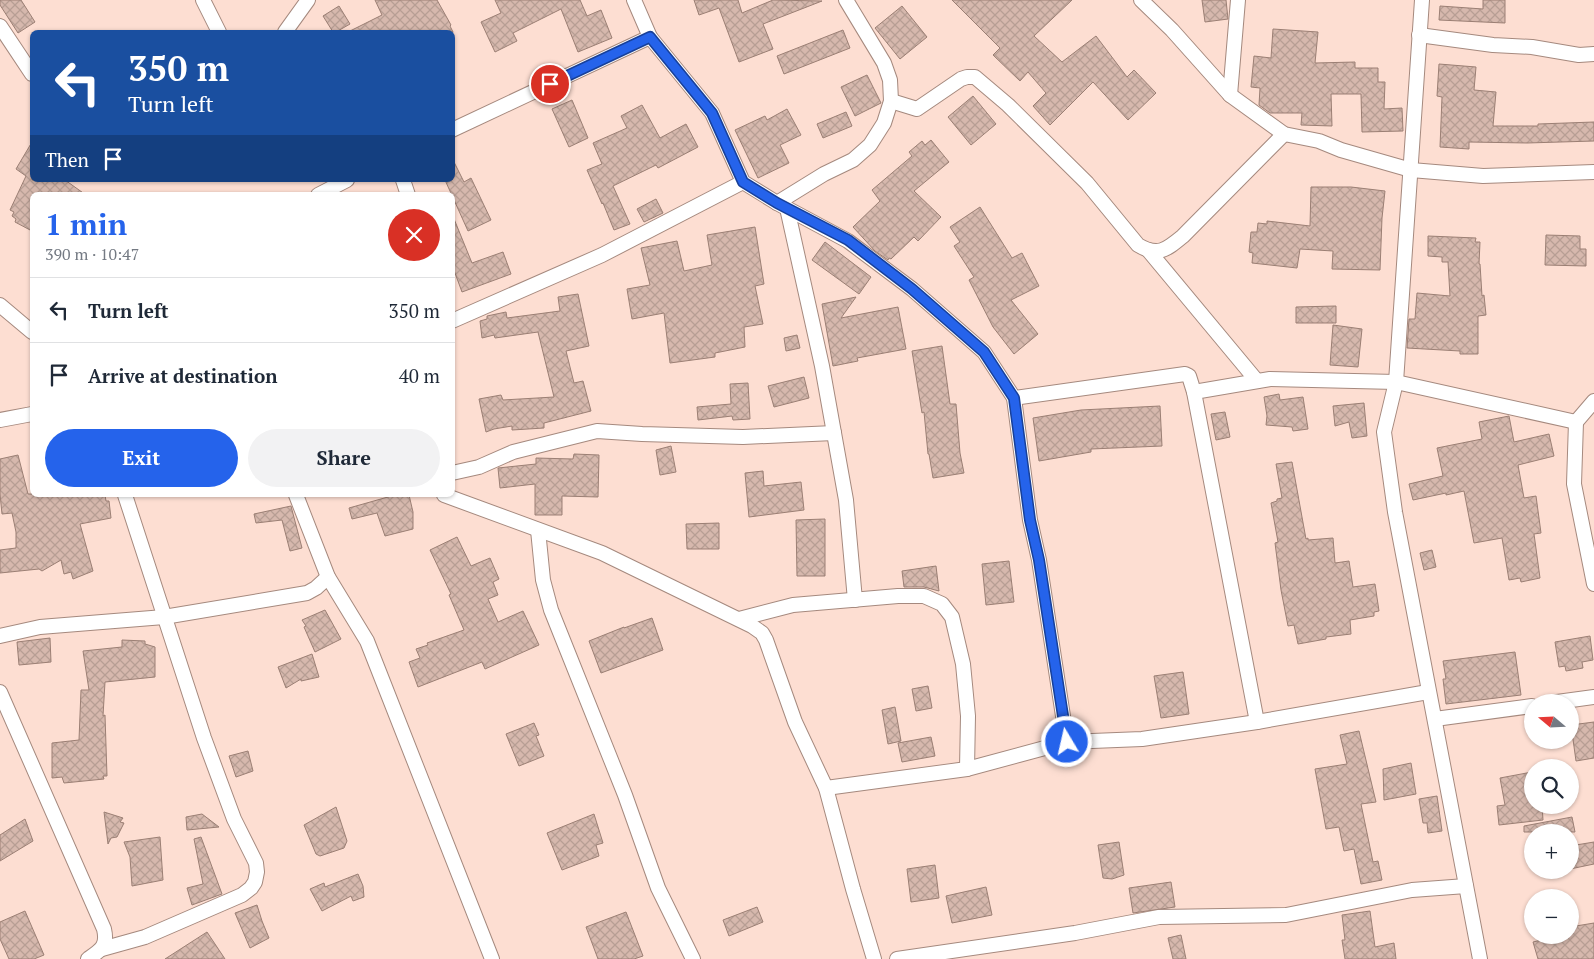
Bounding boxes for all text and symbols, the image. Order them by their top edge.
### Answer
text: 350 m [128,45,229,91]
icon: left [45,50,110,115]
pin [529,63,571,105]
icon: arrive [536,70,564,98]
text: Turn left [128,89,214,118]
icon: arrive [99,145,127,173]
text: Then [45,147,89,172]
text: 1 min [45,204,127,244]
button: close [388,209,440,261]
text: 390 m · 10:47 [45,243,139,265]
icon: left [45,296,73,324]
text: Turn left [88,298,169,323]
text: 350 m [389,298,440,323]
icon: arrive [45,361,73,389]
text: Arrive at destination [88,363,277,388]
text: 40 m [399,363,440,388]
button: Exit [45,429,238,487]
button: Share [248,429,440,487]
north arrow [1524,694,1579,749]
map controls [1524,694,1579,944]
position arrow [1040,715,1092,767]
button: search [1524,759,1579,814]
button: + [1524,824,1579,879]
button: − [1524,889,1579,944]

